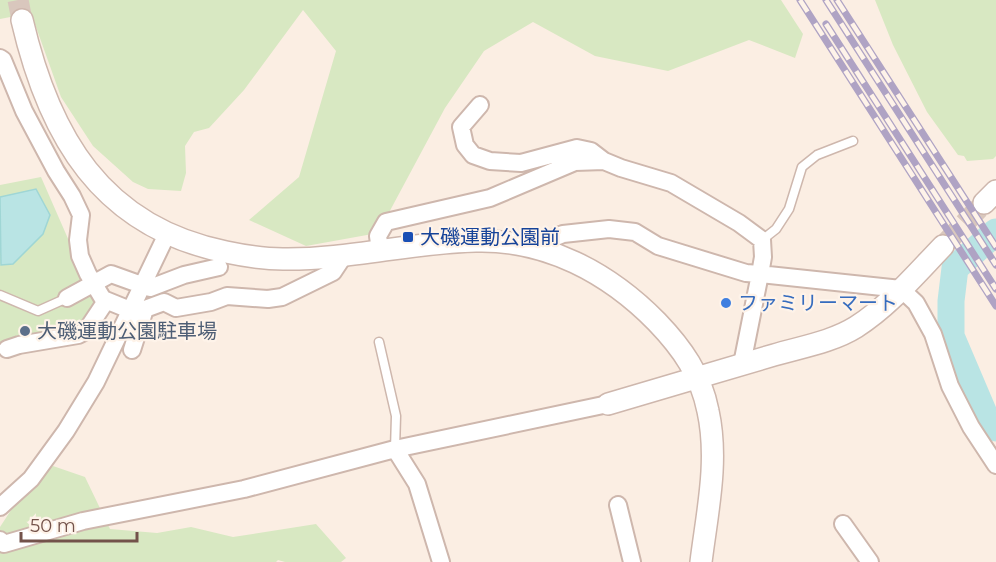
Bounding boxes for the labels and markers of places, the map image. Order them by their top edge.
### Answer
place label: 大磯運動公園前 [420,225,560,249]
marker: 大磯運動公園前 [401,230,415,244]
place label: ファミリーマート [738,291,898,315]
marker: ファミリーマート [719,296,733,310]
place label: 大磯運動公園駐車場 [37,319,217,343]
marker: 大磯運動公園駐車場 [18,324,32,338]

